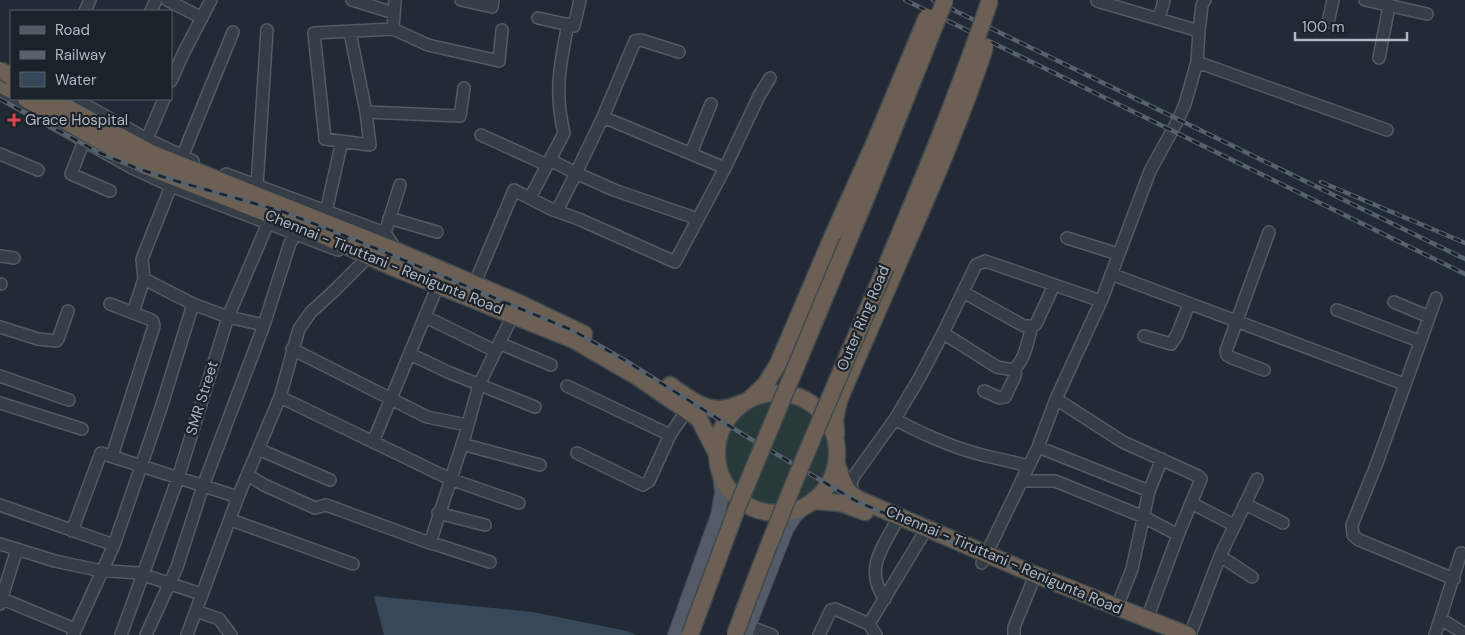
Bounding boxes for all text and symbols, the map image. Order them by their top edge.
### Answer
legend [10,10,172,100]
scale bar [1295,10,1408,42]
text: 100 m [1302,17,1345,37]
text: Road [55,20,90,40]
text: Railway [55,45,107,65]
text: Water [55,70,97,90]
place label: Grace Hospital [25,110,128,130]
marker: Grace Hospital [7,113,21,127]
street label: Chennai - Tiruttani - Renigunta Road [262,205,506,319]
street label: Outer Ring Road [832,262,894,374]
street label: SMR Street [181,358,223,438]
street label: Chennai - Tiruttani - Renigunta Road [883,501,1125,619]

